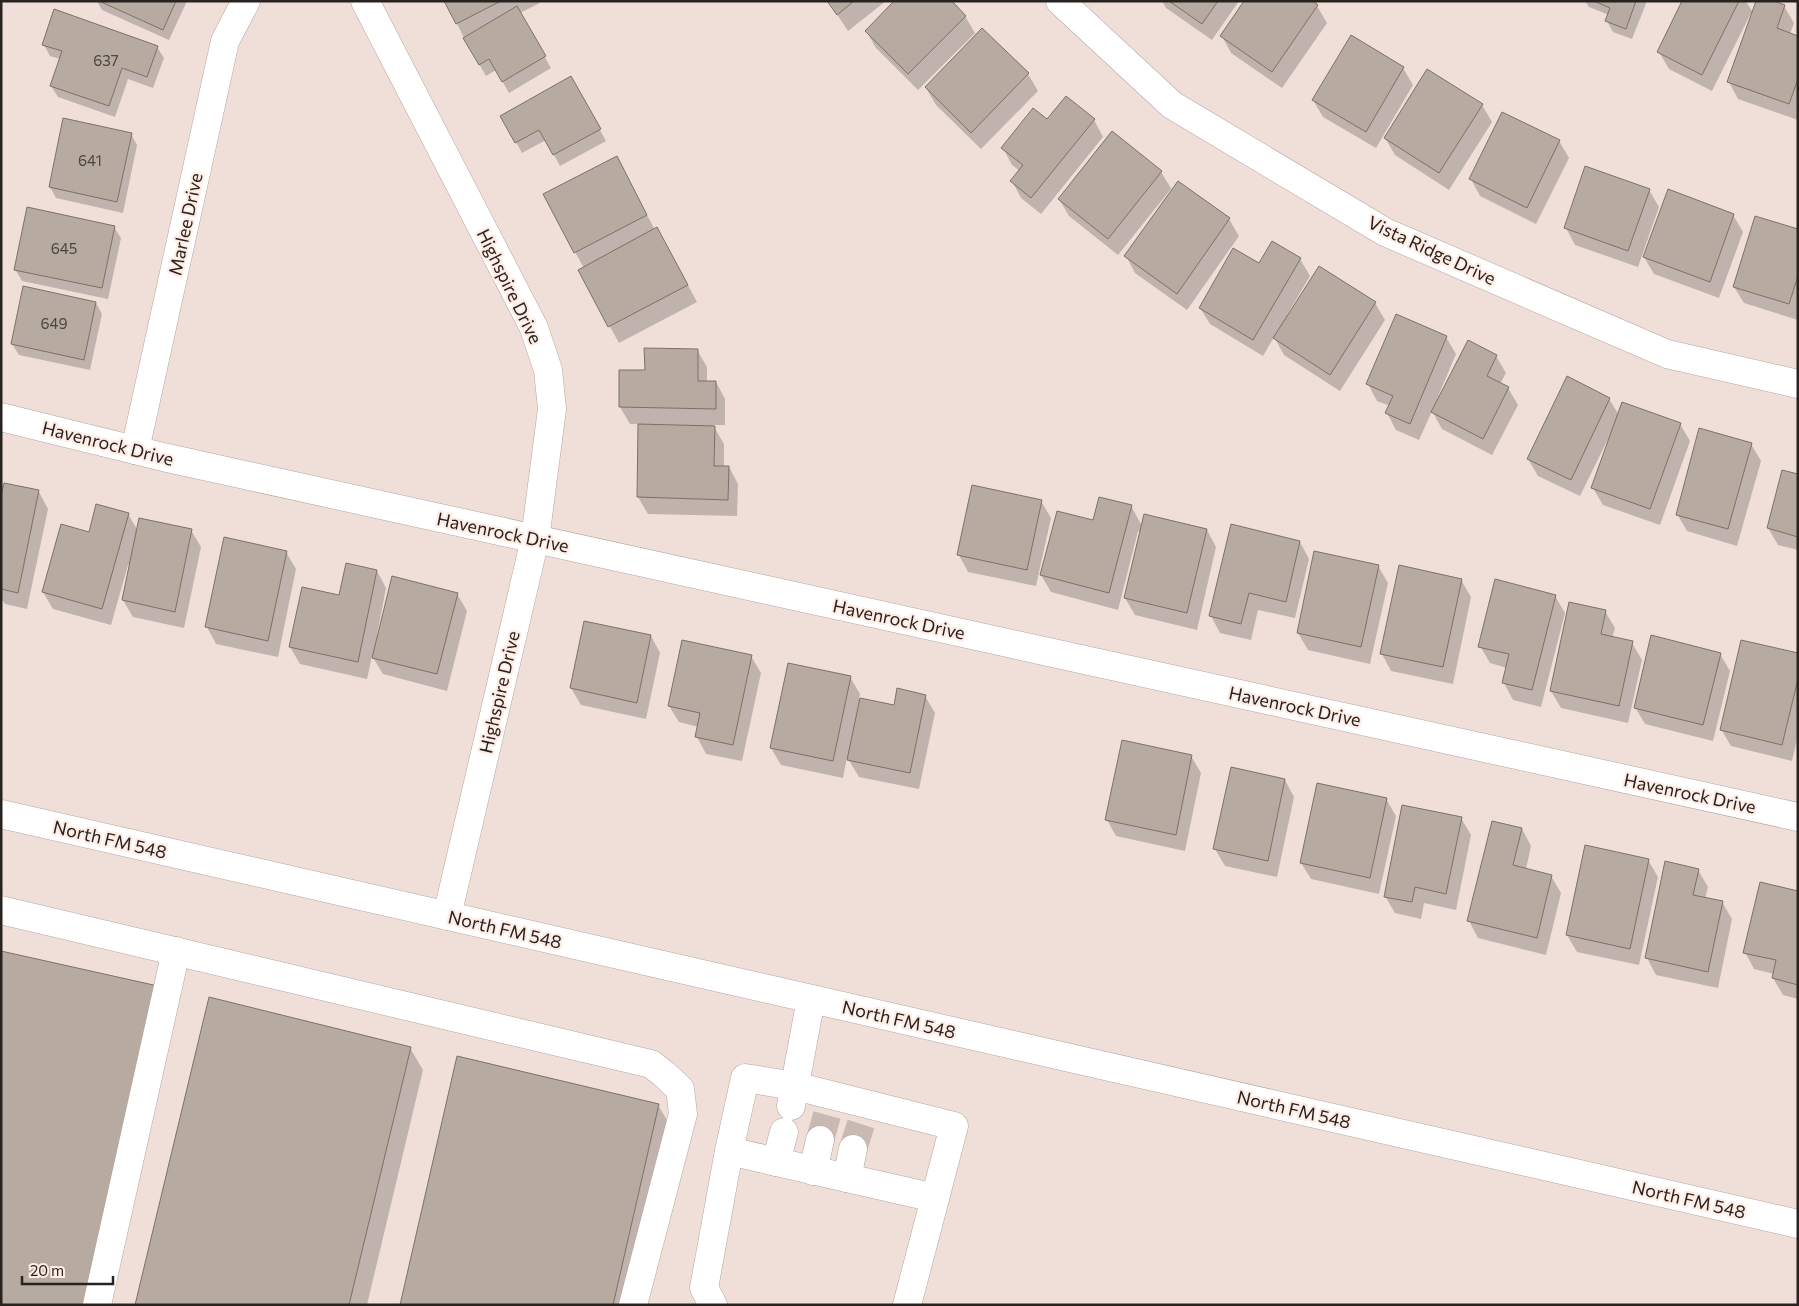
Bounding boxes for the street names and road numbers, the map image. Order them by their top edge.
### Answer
street label: Marlee Drive [163,171,207,277]
street label: Vista Ridge Drive [1365,211,1499,289]
street label: Highspire Drive [473,225,547,347]
street label: Havenrock Drive [40,416,176,470]
street label: Havenrock Drive [435,507,571,557]
street label: Havenrock Drive [831,594,967,644]
street label: Highspire Drive [474,629,524,755]
street label: Havenrock Drive [1227,681,1363,731]
street label: Havenrock Drive [1622,768,1758,818]
street label: North FM 548 [51,815,169,863]
street label: North FM 548 [446,905,564,953]
street label: North FM 548 [840,995,958,1043]
street label: North FM 548 [1235,1085,1353,1133]
street label: North FM 548 [1630,1175,1748,1223]

